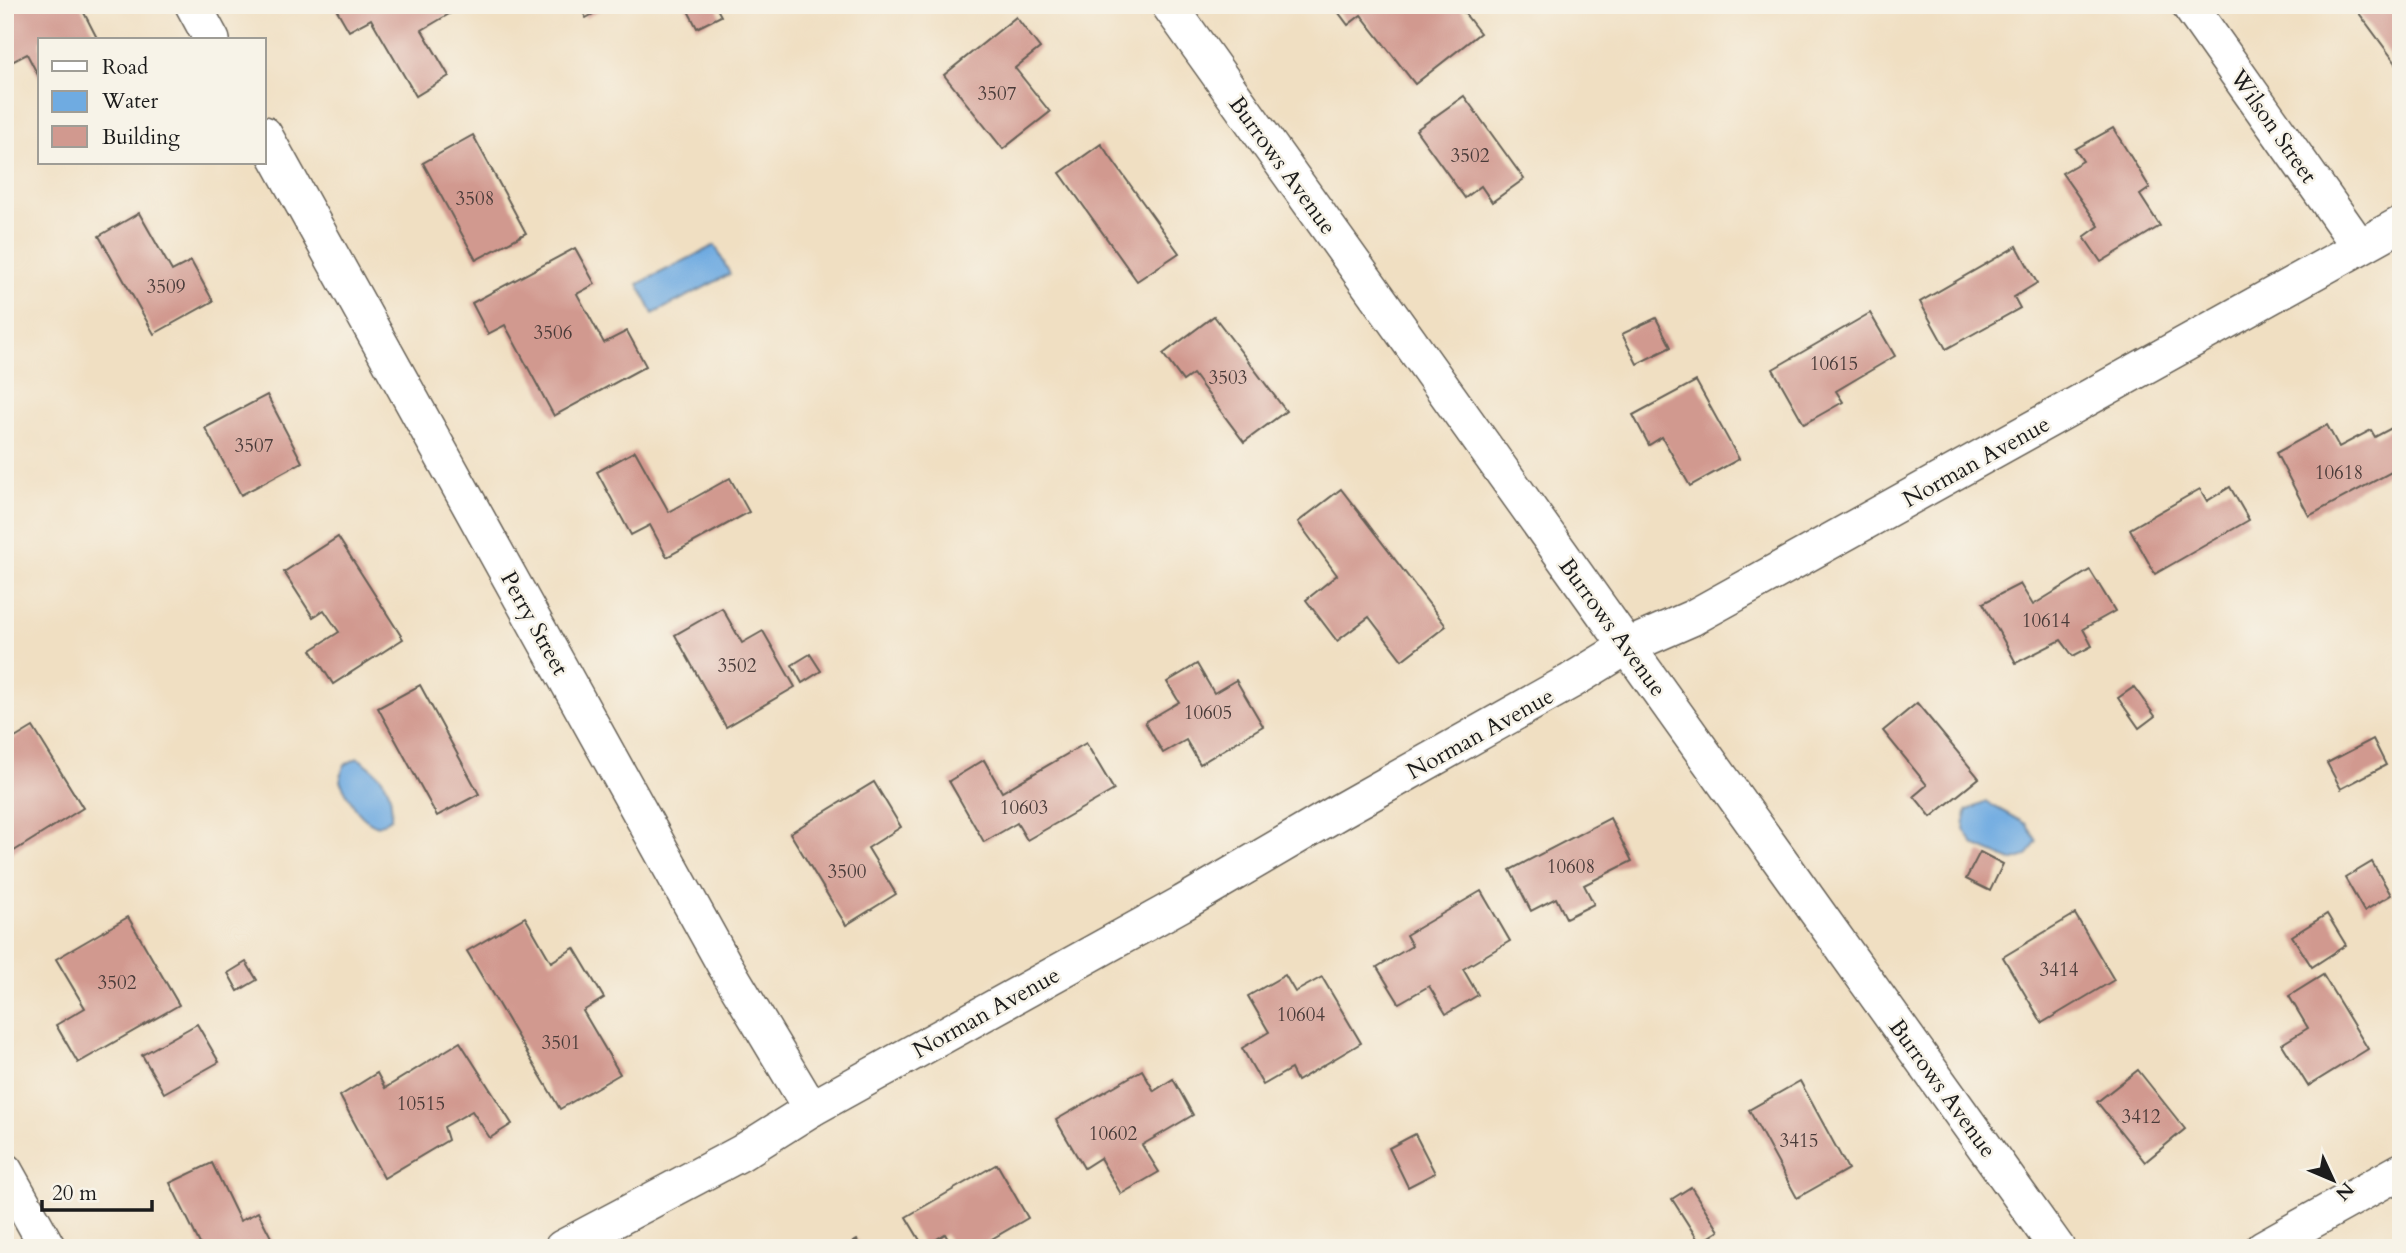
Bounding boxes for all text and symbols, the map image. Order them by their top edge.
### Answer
legend [38,38,266,164]
text: Road [102,53,148,82]
street label: Wilson Street [2222,62,2324,189]
house number: 3507 [978,81,1017,107]
text: Water [101,87,158,116]
street label: Burrows Avenue [1222,90,1343,241]
text: Building [102,123,180,152]
house number: 3502 [1451,143,1490,169]
house number: 3508 [456,186,494,212]
house number: 3509 [147,274,186,300]
house number: 3506 [534,320,572,346]
house number: 10615 [1810,351,1858,377]
house number: 3503 [1209,365,1247,391]
street label: Norman Avenue [1897,408,2055,515]
house number: 3507 [235,433,274,459]
house number: 10618 [2315,460,2363,486]
street label: Burrows Avenue [1552,552,1673,703]
street label: Perry Street [493,566,576,681]
house number: 10614 [2022,608,2071,634]
house number: 3502 [718,653,757,679]
street label: Norman Avenue [1401,680,1559,787]
house number: 10605 [1184,700,1232,726]
house number: 10603 [1000,795,1048,821]
house number: 10608 [1547,854,1595,880]
house number: 3500 [828,859,867,885]
house number: 3414 [2040,957,2079,983]
street label: Norman Avenue [907,959,1065,1066]
house number: 3502 [98,970,137,996]
house number: 10604 [1277,1002,1326,1028]
street label: Burrows Avenue [1882,1013,2003,1164]
house number: 3501 [542,1030,580,1056]
house number: 10515 [397,1091,445,1117]
house number: 3412 [2122,1104,2161,1130]
house number: 10602 [1089,1121,1138,1147]
house number: 3415 [1780,1128,1818,1154]
north arrow [2298,1144,2368,1214]
scale bar [42,1169,152,1213]
text: N [2329,1176,2360,1206]
text: 20 m [52,1179,97,1208]

